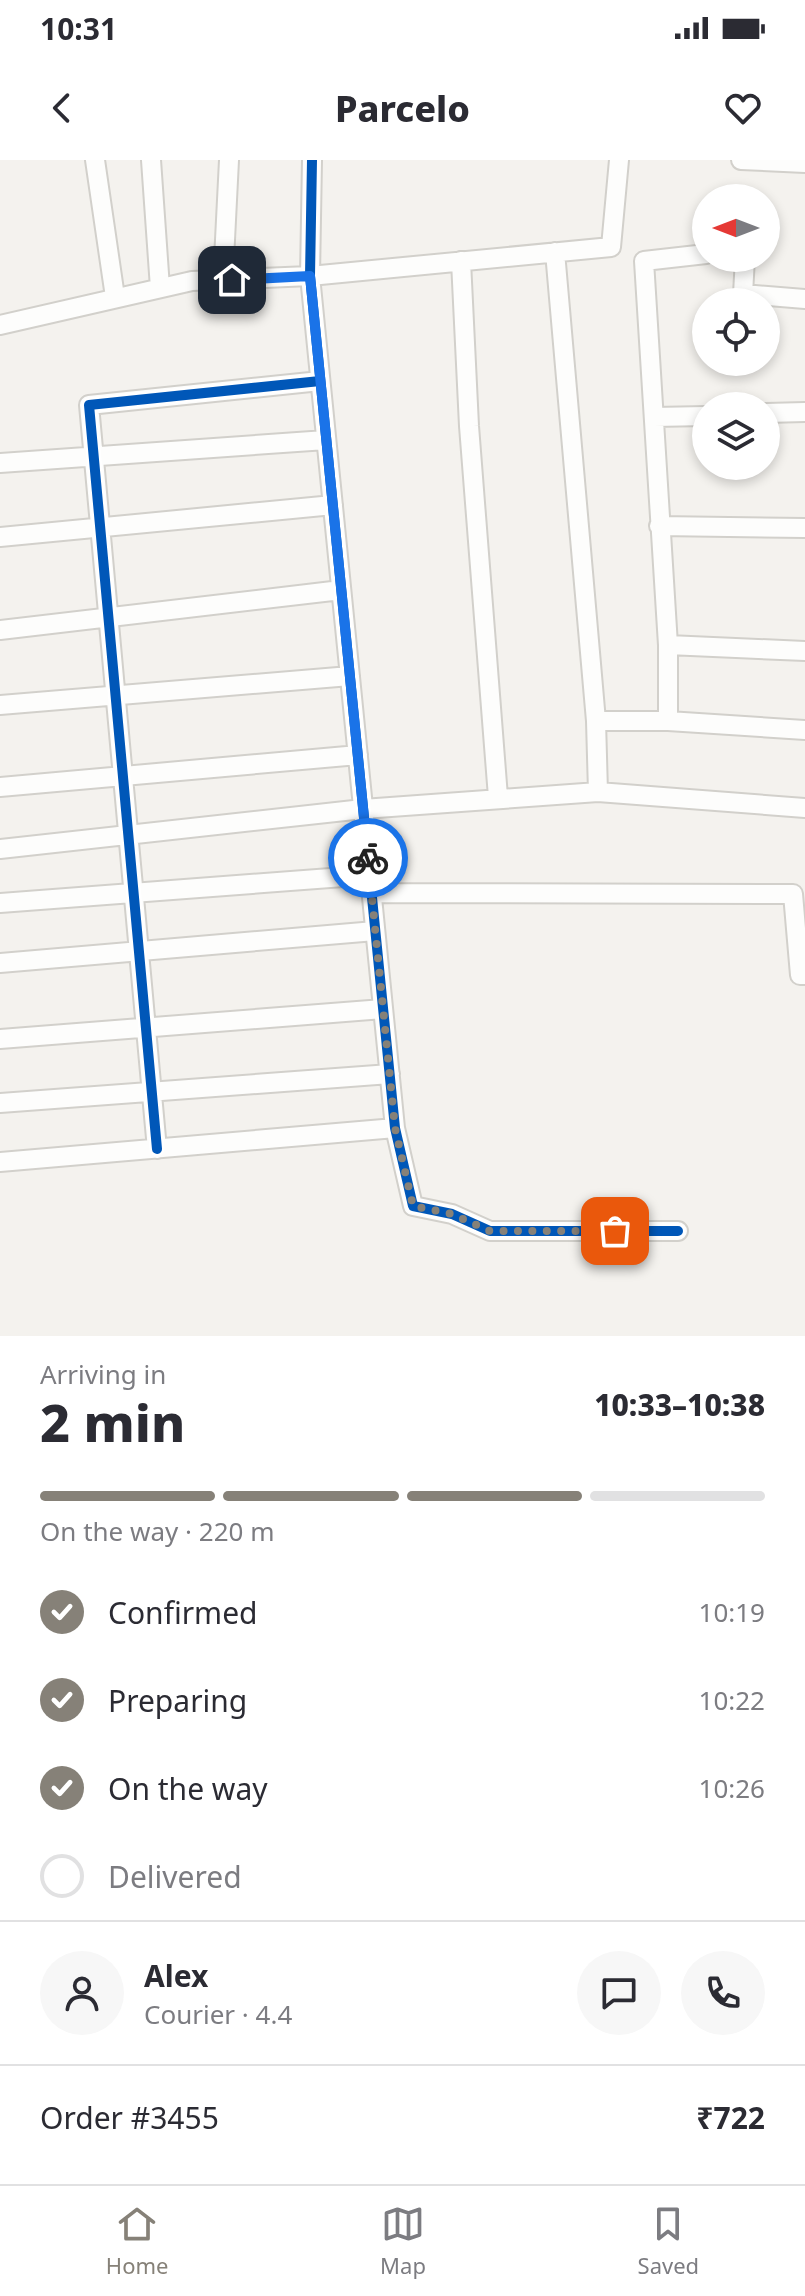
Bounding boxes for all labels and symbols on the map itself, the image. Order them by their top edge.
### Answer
north arrow [692,184,780,272]
pin [198,246,266,314]
courier [328,818,408,898]
pin [581,1197,649,1265]

